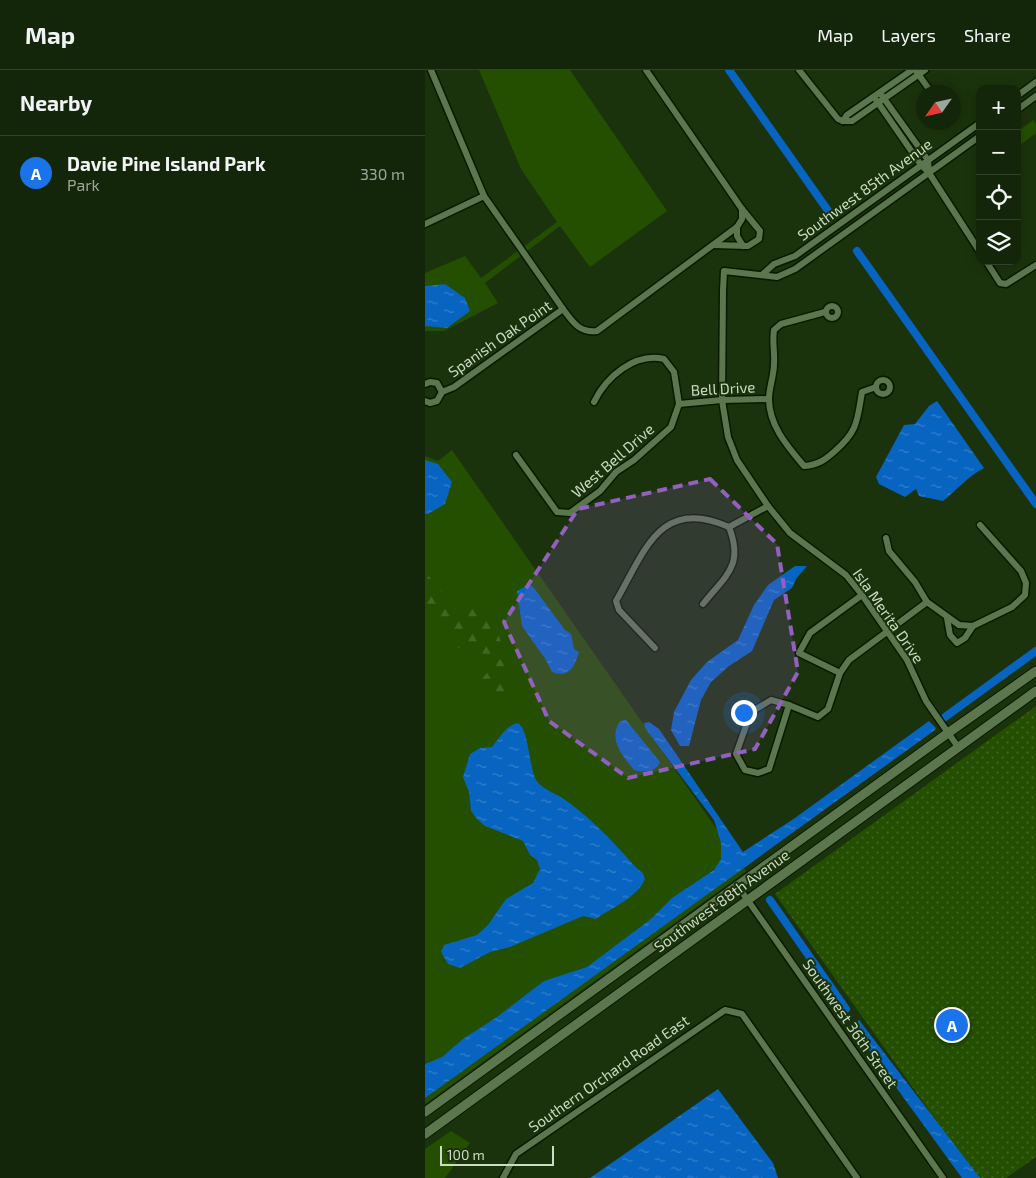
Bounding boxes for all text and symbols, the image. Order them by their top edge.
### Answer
text: Map [25,20,75,49]
text: Map [817,24,853,46]
text: Layers [881,24,936,46]
text: Share [964,24,1011,46]
north arrow [916,85,961,130]
map controls [976,85,1021,265]
button: + [976,85,1021,130]
text: Nearby [20,90,92,115]
button: − [976,130,1021,175]
street label: Southwest 85th Avenue [794,134,935,244]
text: Davie Pine Island Park [67,152,266,175]
text: A [31,164,41,183]
text: 330 m [360,164,405,183]
text: Park [67,175,100,194]
button: locate [976,175,1021,220]
button: layers [976,220,1021,265]
street label: Spanish Oak Point [444,296,555,381]
street label: Bell Drive [690,377,756,399]
street label: West Bell Drive [567,419,657,501]
street label: Isla Merita Drive [849,565,928,666]
your location [731,700,757,726]
street label: Southwest 88th Avenue [650,845,793,955]
street label: Southwest 36th Street [799,955,902,1092]
pin: A [936,1006,968,1044]
street label: Southern Orchard Road East [525,1011,692,1136]
scale bar [440,1143,554,1166]
text: 100 m [447,1146,485,1163]

